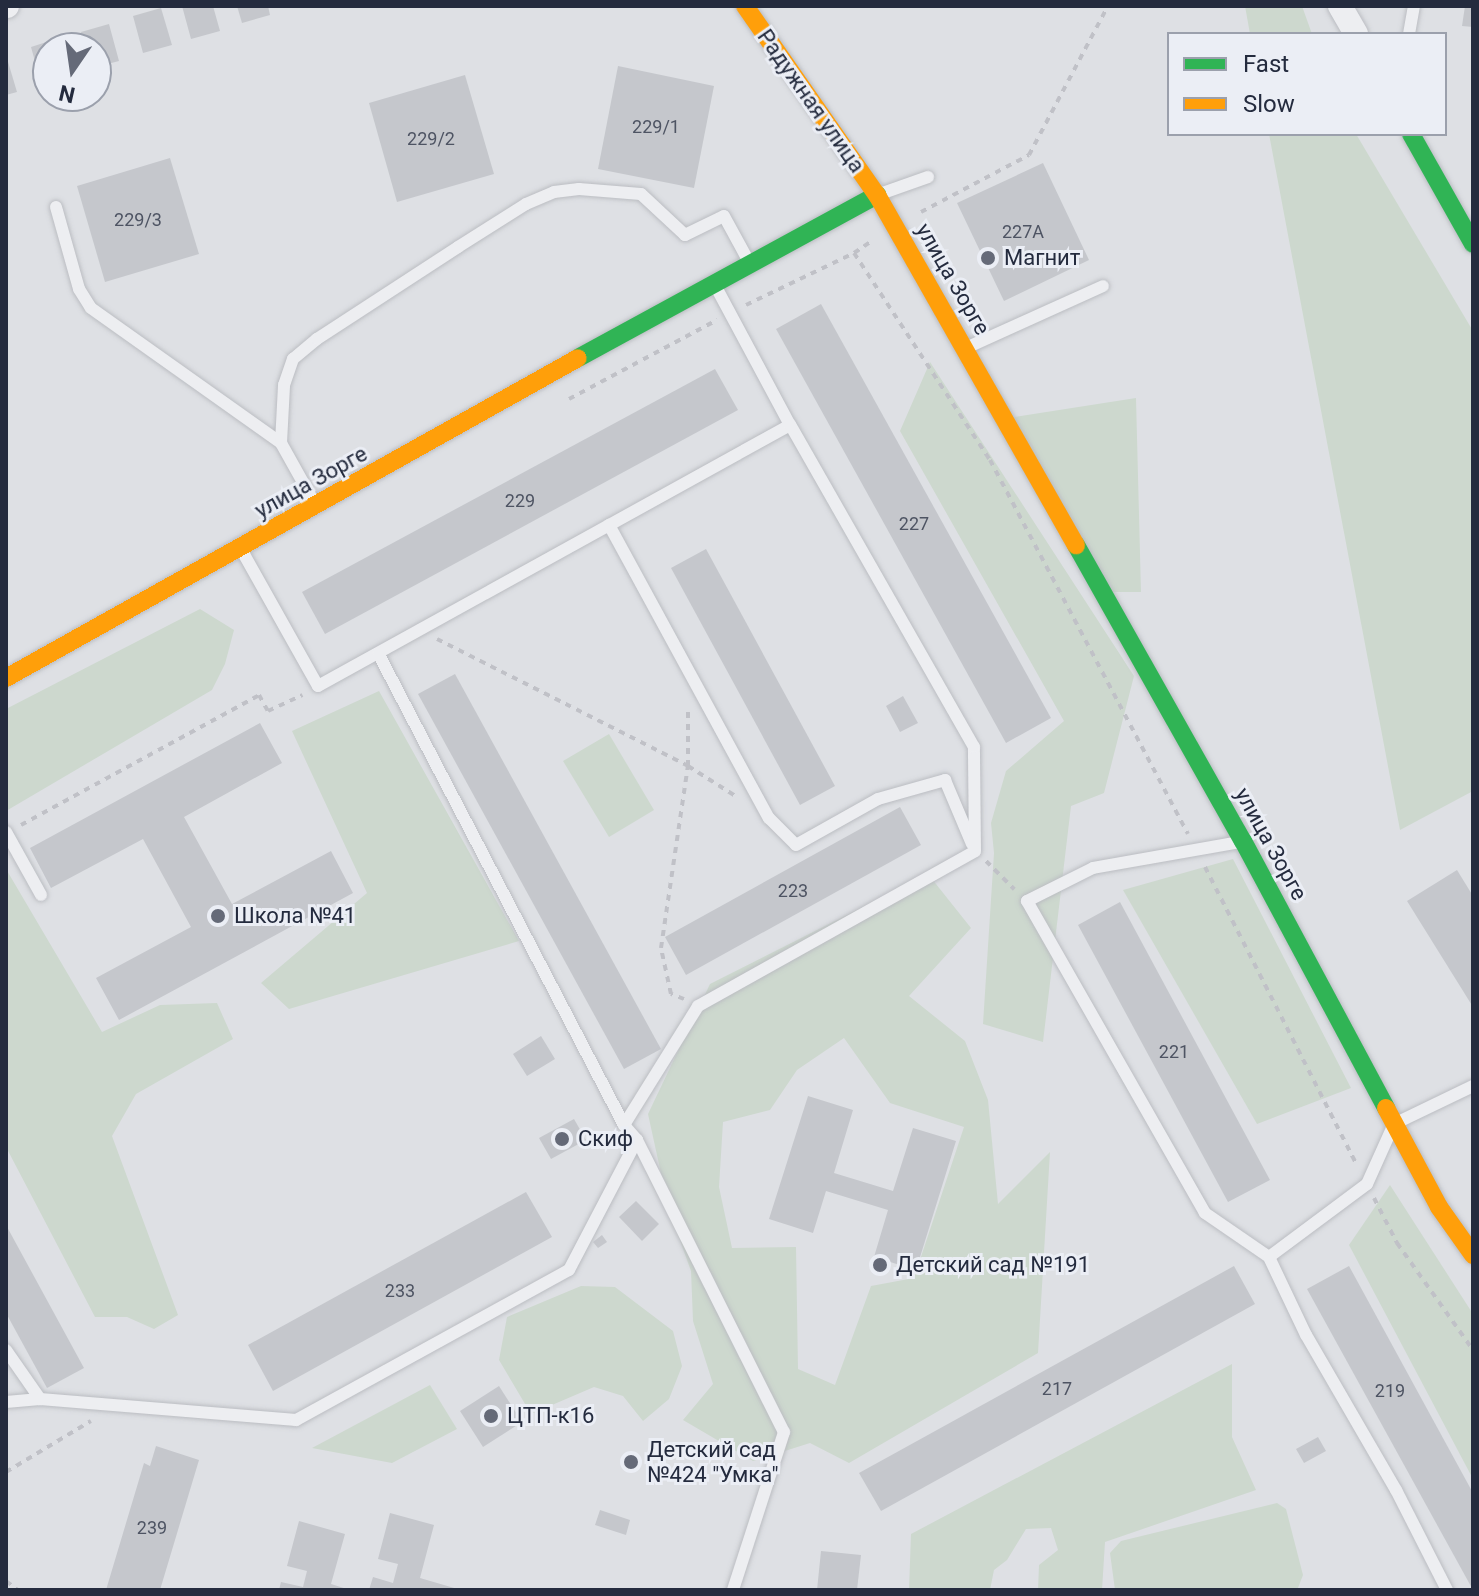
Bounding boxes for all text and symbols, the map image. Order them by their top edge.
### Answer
street label: Радужная улица [752,24,870,178]
north arrow [32,32,112,112]
legend [1167,32,1447,136]
text: Fast [1243,50,1289,78]
text: N [57,80,77,108]
text: Slow [1243,90,1295,118]
house number: 229/1 [632,116,680,138]
house number: 229/2 [407,128,455,150]
house number: 229/3 [114,209,162,231]
street label: улица Зорге [910,218,996,340]
house number: 227А [1002,221,1044,243]
place label: Магнит [1004,245,1080,271]
marker: Магнит [979,249,997,267]
street label: улица Зорге [250,440,372,524]
house number: 229 [505,490,535,512]
house number: 227 [899,513,929,535]
street label: улица Зорге [1229,783,1313,905]
house number: 223 [778,880,808,902]
place label: Школа №41 [234,903,356,929]
marker: Школа №41 [209,907,227,925]
house number: 221 [1159,1041,1189,1063]
place label: Скиф [578,1126,633,1152]
marker: Скиф [553,1130,571,1148]
place label: Детский сад №191 [896,1252,1090,1278]
marker: Детский сад №191 [871,1256,889,1274]
house number: 233 [385,1280,415,1302]
house number: 217 [1042,1378,1072,1400]
house number: 219 [1375,1380,1405,1402]
place label: ЦТП-к16 [507,1403,594,1429]
marker: ЦТП-к16 [482,1407,500,1425]
place label: Детский сад №424 "Умка" [647,1436,778,1488]
marker: Детский сад №424 "Умка" [622,1453,640,1471]
house number: 239 [137,1517,167,1539]

